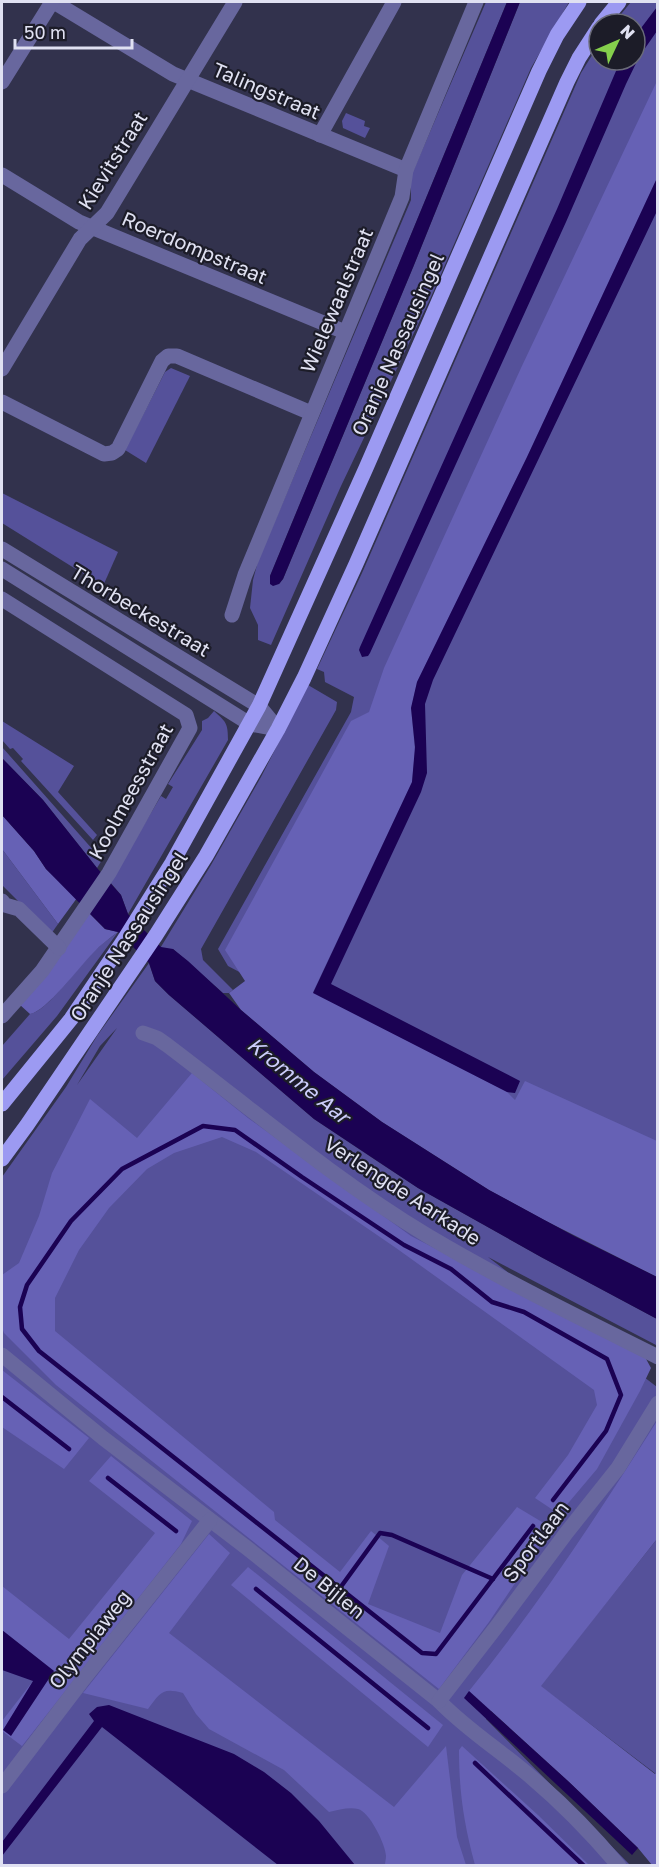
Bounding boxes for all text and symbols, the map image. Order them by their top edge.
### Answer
scale bar [15,12,132,50]
north arrow [587,12,647,72]
text: N [616,20,639,43]
text: 50 m [24,21,66,43]
street label: Talingstraat [209,57,325,123]
street label: Kievitstraat [72,106,152,214]
street label: Roerdompstraat [119,206,271,288]
street label: Wielewaalstraat [295,224,377,376]
street label: Oranje Nassausingel [346,249,448,439]
street label: Thorbeckestraat [67,559,215,661]
street label: Koolmeesstraat [83,719,177,863]
street label: Oranje Nassausingel [64,847,192,1025]
water label: Kromme Aar [243,1031,357,1131]
street label: Verlengde Aarkade [320,1130,486,1250]
street label: Sportlaan [497,1496,573,1586]
street label: De Bijlen [289,1551,371,1623]
street label: Olympiaweg [43,1585,135,1693]

